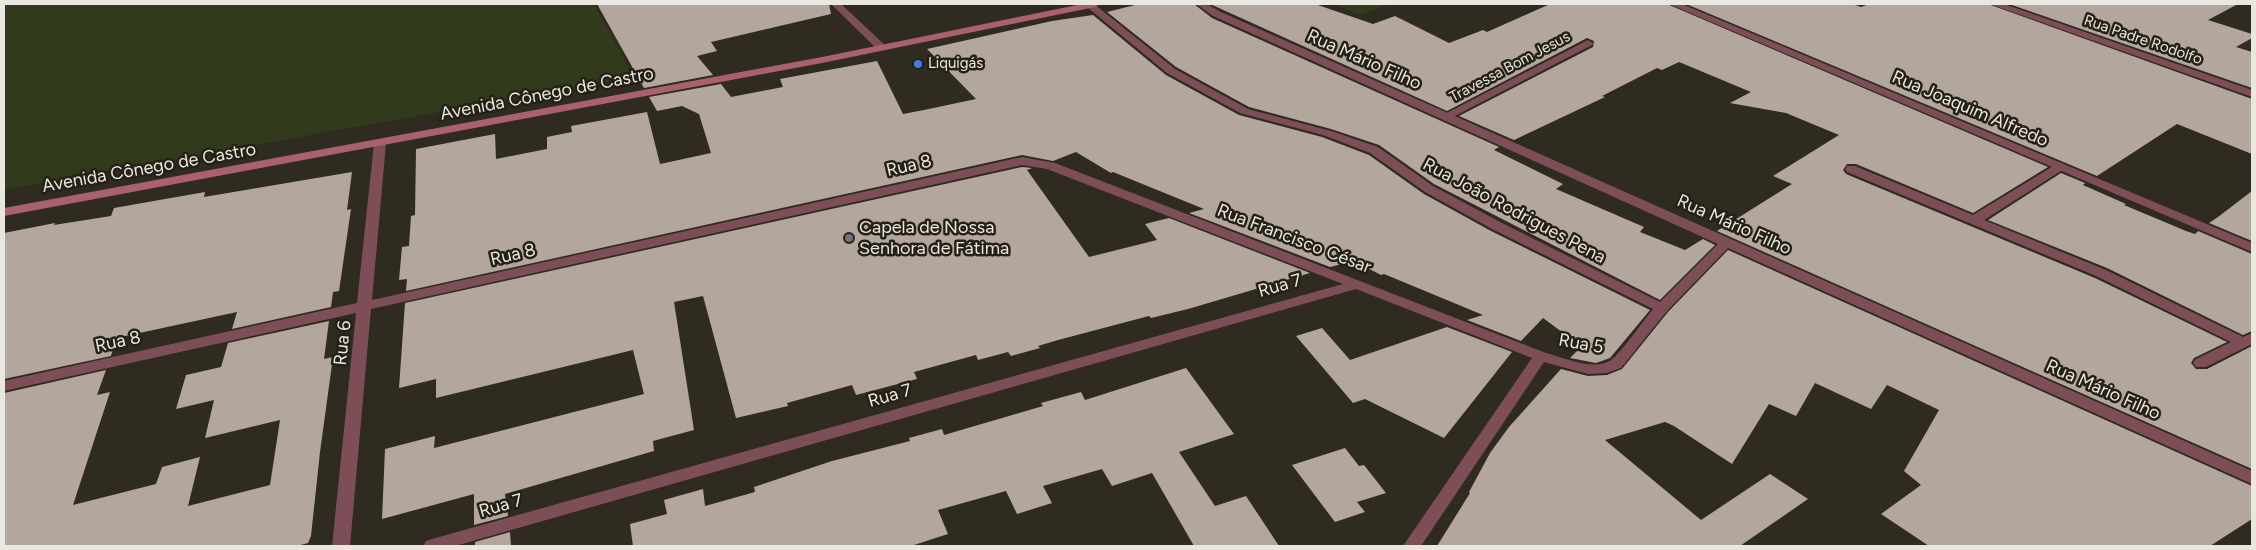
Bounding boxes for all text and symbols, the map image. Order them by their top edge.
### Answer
street label: Rua Padre Rodolfo [2081,11,2205,69]
street label: Rua Mário Filho [1303,25,1425,95]
street label: Travessa Bom Jesus [1447,28,1573,106]
place label: Liquigás [928,55,983,73]
marker: Liquigás [912,58,924,70]
street label: Avenida Cônego de Castro [439,63,655,125]
street label: Rua Joaquim Alfredo [1889,66,2051,152]
street label: Avenida Cônego de Castro [40,139,258,197]
street label: Rua 8 [884,150,934,182]
street label: Rua João Rodrigues Pena [1419,154,1609,268]
street label: Rua Mário Filho [1673,190,1795,260]
street label: Rua Francisco César [1214,200,1374,278]
place label: Capela de Nossa Senhora de Fátima [859,217,1009,260]
marker: Capela de Nossa Senhora de Fátima [843,232,855,244]
street label: Rua 8 [488,239,538,271]
street label: Rua 7 [1256,269,1304,303]
street label: Rua 6 [330,319,356,367]
street label: Rua 8 [93,327,143,357]
street label: Rua 5 [1557,329,1605,359]
street label: Rua Mário Filho [2042,355,2164,425]
street label: Rua 7 [866,379,914,413]
street label: Rua 7 [477,489,525,523]

